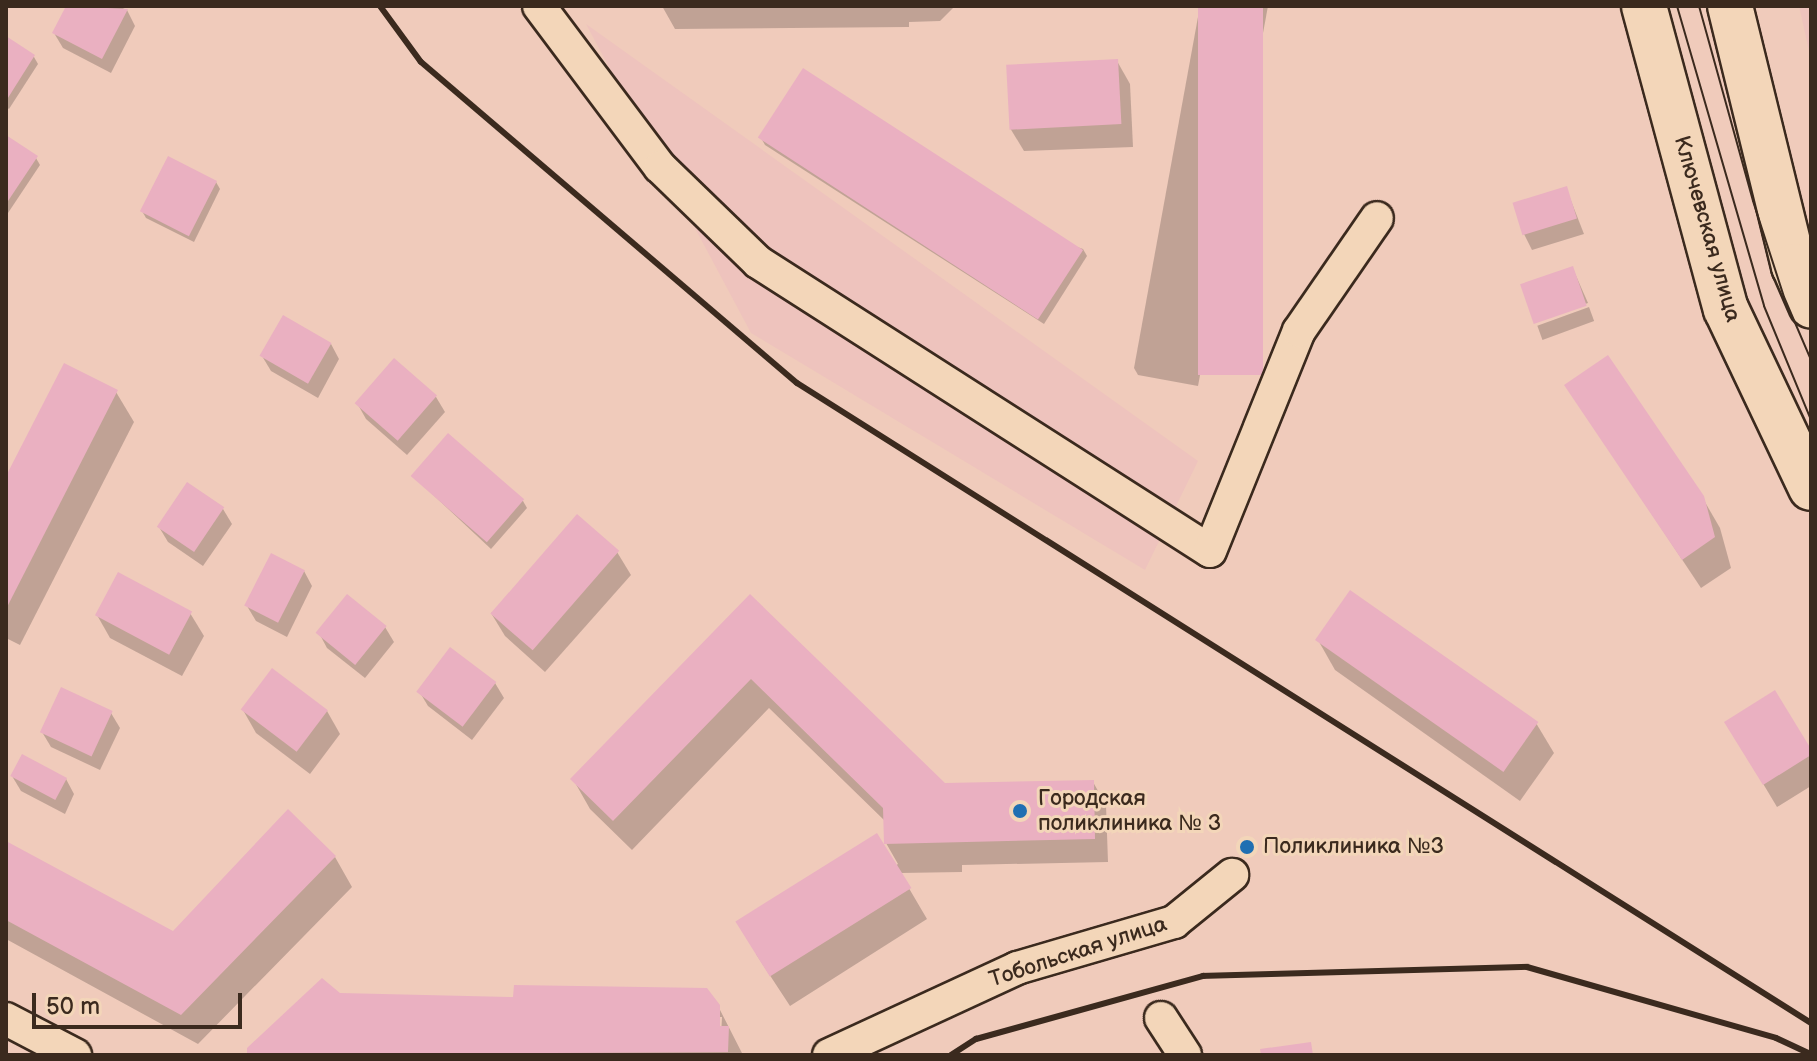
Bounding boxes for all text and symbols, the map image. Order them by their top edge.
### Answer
street label: Ключевская улица [1668,133,1746,325]
place label: Городская поликлиника № 3 [1038,785,1221,836]
marker: Городская поликлиника № 3 [1009,800,1031,822]
place label: Поликлиника №3 [1263,834,1444,860]
marker: Поликлиника №3 [1238,838,1256,856]
street label: Тобольская улица [986,911,1170,993]
scale bar [36,977,246,1027]
text: 50 m [46,992,100,1021]

